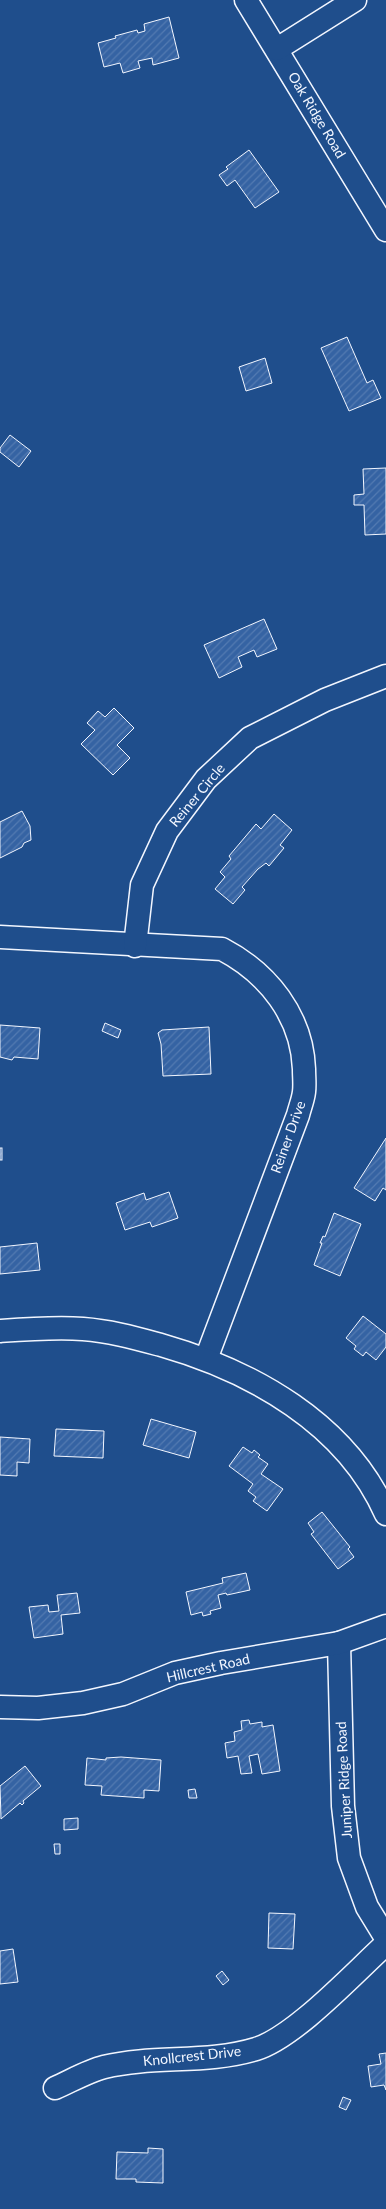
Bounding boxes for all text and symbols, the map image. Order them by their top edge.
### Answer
street label: Oak Ridge Road [285,68,350,161]
street label: Reiner Circle [165,760,228,830]
street label: Reiner Drive [267,1098,309,1175]
street label: Hillcrest Road [164,1650,251,1685]
street label: Juniper Ridge Road [332,1721,355,1839]
street label: Knollcrest Drive [142,2042,242,2069]

